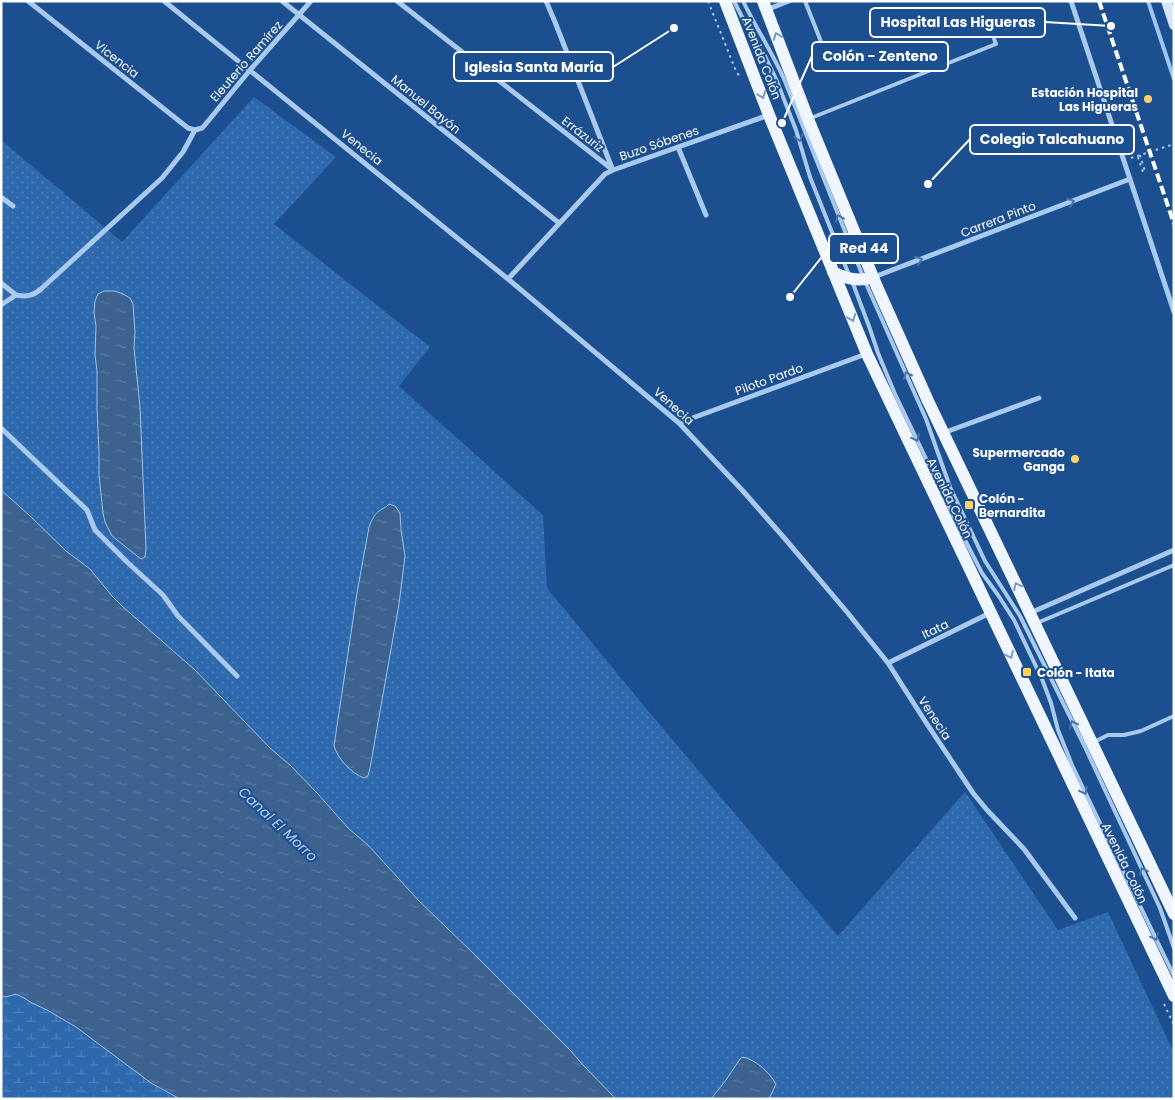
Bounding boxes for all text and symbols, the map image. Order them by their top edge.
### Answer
callout: Hospital Las Higueras [870,8,1045,37]
text: Hospital Las Higueras [880,12,1036,32]
street label: Avenida Colón [738,14,786,102]
street label: Eleuterio Ramírez [206,17,286,105]
one-way arrow [772,33,782,41]
street label: Vicencia [91,36,143,82]
callout: Colón - Zenteno [812,42,948,71]
text: Colón - Zenteno [822,46,938,66]
callout: Iglesia Santa María [454,52,613,81]
text: Iglesia Santa María [465,57,603,77]
street label: Manuel Bayón [388,71,464,137]
place label: Estación Hospital Las Higueras [1031,84,1138,115]
one-way arrow [756,91,766,99]
marker: Estación Hospital Las Higueras [1142,93,1154,105]
street label: Errázuriz [558,112,608,156]
street label: Buzo Sóbenes [617,121,701,165]
street label: Venecia [338,125,386,169]
callout: Colegio Talcahuano [970,125,1134,154]
text: Colegio Talcahuano [980,129,1124,149]
one-way arrow [793,134,803,142]
street label: Carrera Pinto [958,197,1038,241]
one-way arrow [1066,197,1075,208]
one-way arrow [835,214,846,223]
callout: Red 44 [829,234,898,263]
text: Red 44 [839,238,889,258]
one-way arrow [914,256,923,266]
one-way arrow [846,313,856,321]
street label: Piloto Pardo [733,359,806,399]
one-way arrow [902,371,913,380]
street label: Venecia [650,383,698,429]
one-way arrow [910,433,920,442]
place label: Supermercado Ganga [972,444,1065,475]
marker: Supermercado Ganga [1069,453,1081,465]
street label: Avenida Colón [923,455,977,541]
place label: Colón - Bernardita [979,490,1046,521]
marker: Colón - Bernardita [963,499,975,511]
one-way arrow [1013,582,1023,591]
street label: Itata [919,615,951,643]
one-way arrow [1004,650,1014,659]
place label: Colón - Itata [1037,664,1115,681]
marker: Colón - Itata [1021,666,1033,678]
street label: Venecia [915,693,955,743]
one-way arrow [1069,720,1079,729]
water label: Canal El Morro [234,782,322,866]
one-way arrow [1078,786,1089,795]
street label: Avenida Colón [1098,820,1152,906]
one-way arrow [1139,867,1149,876]
one-way arrow [1149,932,1159,941]

